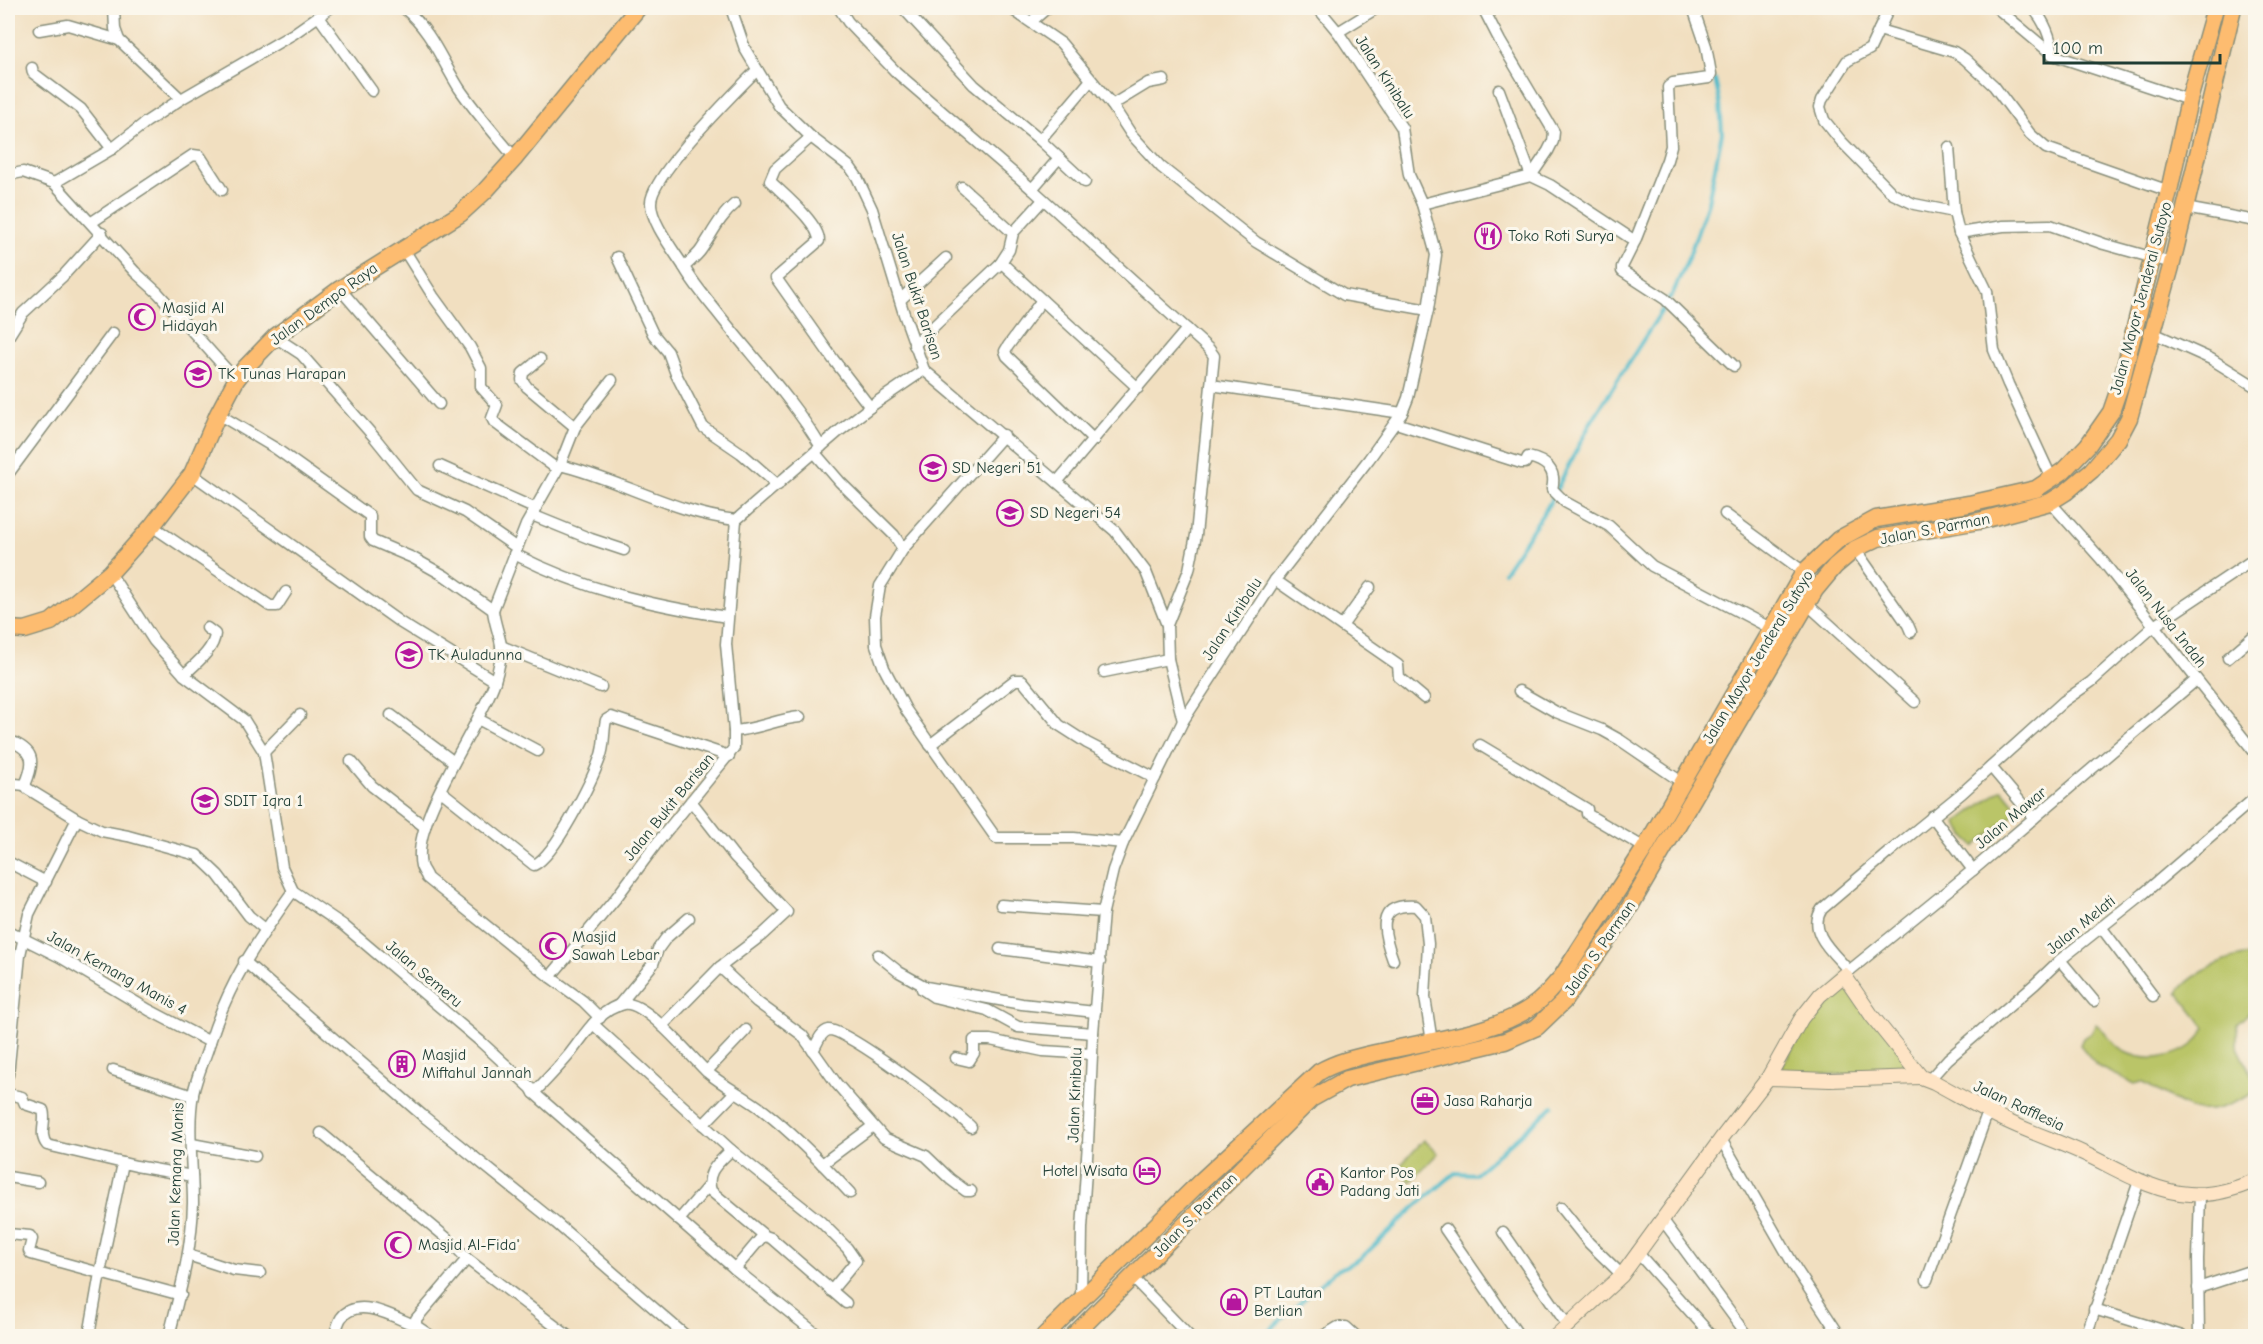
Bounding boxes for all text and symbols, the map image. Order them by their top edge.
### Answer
scale bar [2044,27,2220,65]
street label: Jalan Kinibalu [1352,32,1418,122]
text: 100 m [2053,38,2103,59]
street label: Jalan Mayor Jenderal Sutoyo [2107,200,2175,396]
restaurant icon: Toko Roti Surya [1473,221,1503,251]
place label: Toko Roti Surya [1508,227,1614,245]
street label: Jalan Bukit Barisan [888,230,946,362]
street label: Jalan Dempo Raya [267,259,381,349]
place label: Masjid Al Hidayah [162,299,224,335]
mosque icon: Masjid Al Hidayah [127,302,157,332]
school or university icon: TK Tunas Harapan [183,359,213,389]
place label: TK Tunas Harapan [218,365,346,383]
school or university icon: SD Negeri 51 [918,453,948,483]
place label: SD Negeri 51 [952,459,1042,477]
school or university icon: SD Negeri 54 [995,498,1025,528]
place label: SD Negeri 54 [1030,504,1121,522]
street label: Jalan S. Parman [1879,510,1991,548]
street label: Jalan Nusa Indah [2122,565,2210,671]
street label: Jalan Mayor Jenderal Sutoyo [1699,567,1817,747]
street label: Jalan Kinibalu [1199,574,1265,664]
school or university icon: TK Auladunna [394,640,424,670]
place label: TK Auladunna [428,646,523,664]
street label: Jalan Bukit Barisan [620,750,718,864]
street label: Jalan Mawar [1972,783,2051,853]
school or university icon: SDIT Iqra 1 [190,786,220,816]
place label: SDIT Iqra 1 [224,792,303,810]
street label: Jalan Melati [2043,892,2119,958]
street label: Jalan S. Parman [1561,897,1639,999]
street label: Jalan Kemang Manis 4 [44,927,190,1019]
place label: Masjid Sawah Lebar [572,928,660,964]
mosque icon: Masjid Sawah Lebar [538,931,568,961]
street label: Jalan Semeru [382,937,466,1011]
place label: Masjid Miftahul Jannah [422,1046,532,1082]
street label: Jalan Kinibalu [1064,1047,1086,1143]
building icon: Masjid Miftahul Jannah [387,1049,417,1079]
street label: Jalan Rafflesia [1971,1077,2067,1135]
office icon: Jasa Raharja [1410,1086,1440,1116]
place label: Jasa Raharja [1444,1092,1533,1110]
street label: Jalan Kemang Manis [165,1102,188,1246]
hotel icon: Hotel Wisata [1132,1156,1162,1186]
place label: Hotel Wisata [1042,1162,1128,1180]
place label: Kantor Pos Padang Jati [1340,1164,1420,1200]
public building icon: Kantor Pos Padang Jati [1305,1167,1335,1197]
street label: Jalan S. Parman [1149,1169,1241,1261]
mosque icon: Masjid Al-Fida' [383,1230,413,1260]
place label: Masjid Al-Fida' [418,1236,520,1254]
place label: PT Lautan Berlian [1254,1284,1322,1320]
shop icon: PT Lautan Berlian [1219,1287,1249,1317]

